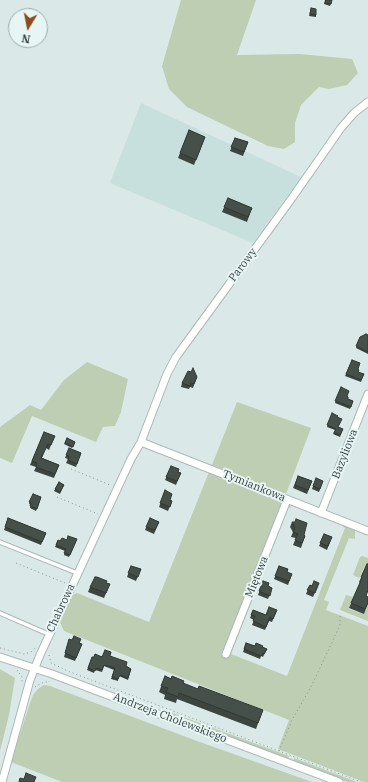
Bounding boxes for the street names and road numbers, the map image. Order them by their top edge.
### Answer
street label: Parowy [226,246,260,284]
street label: Bazyliowa [329,427,361,481]
street label: Tymiankowa [220,467,288,505]
street label: Miętowa [243,554,271,600]
street label: Chabrowa [44,582,78,634]
street label: Andrzeja Cholewskiego [111,690,229,746]

